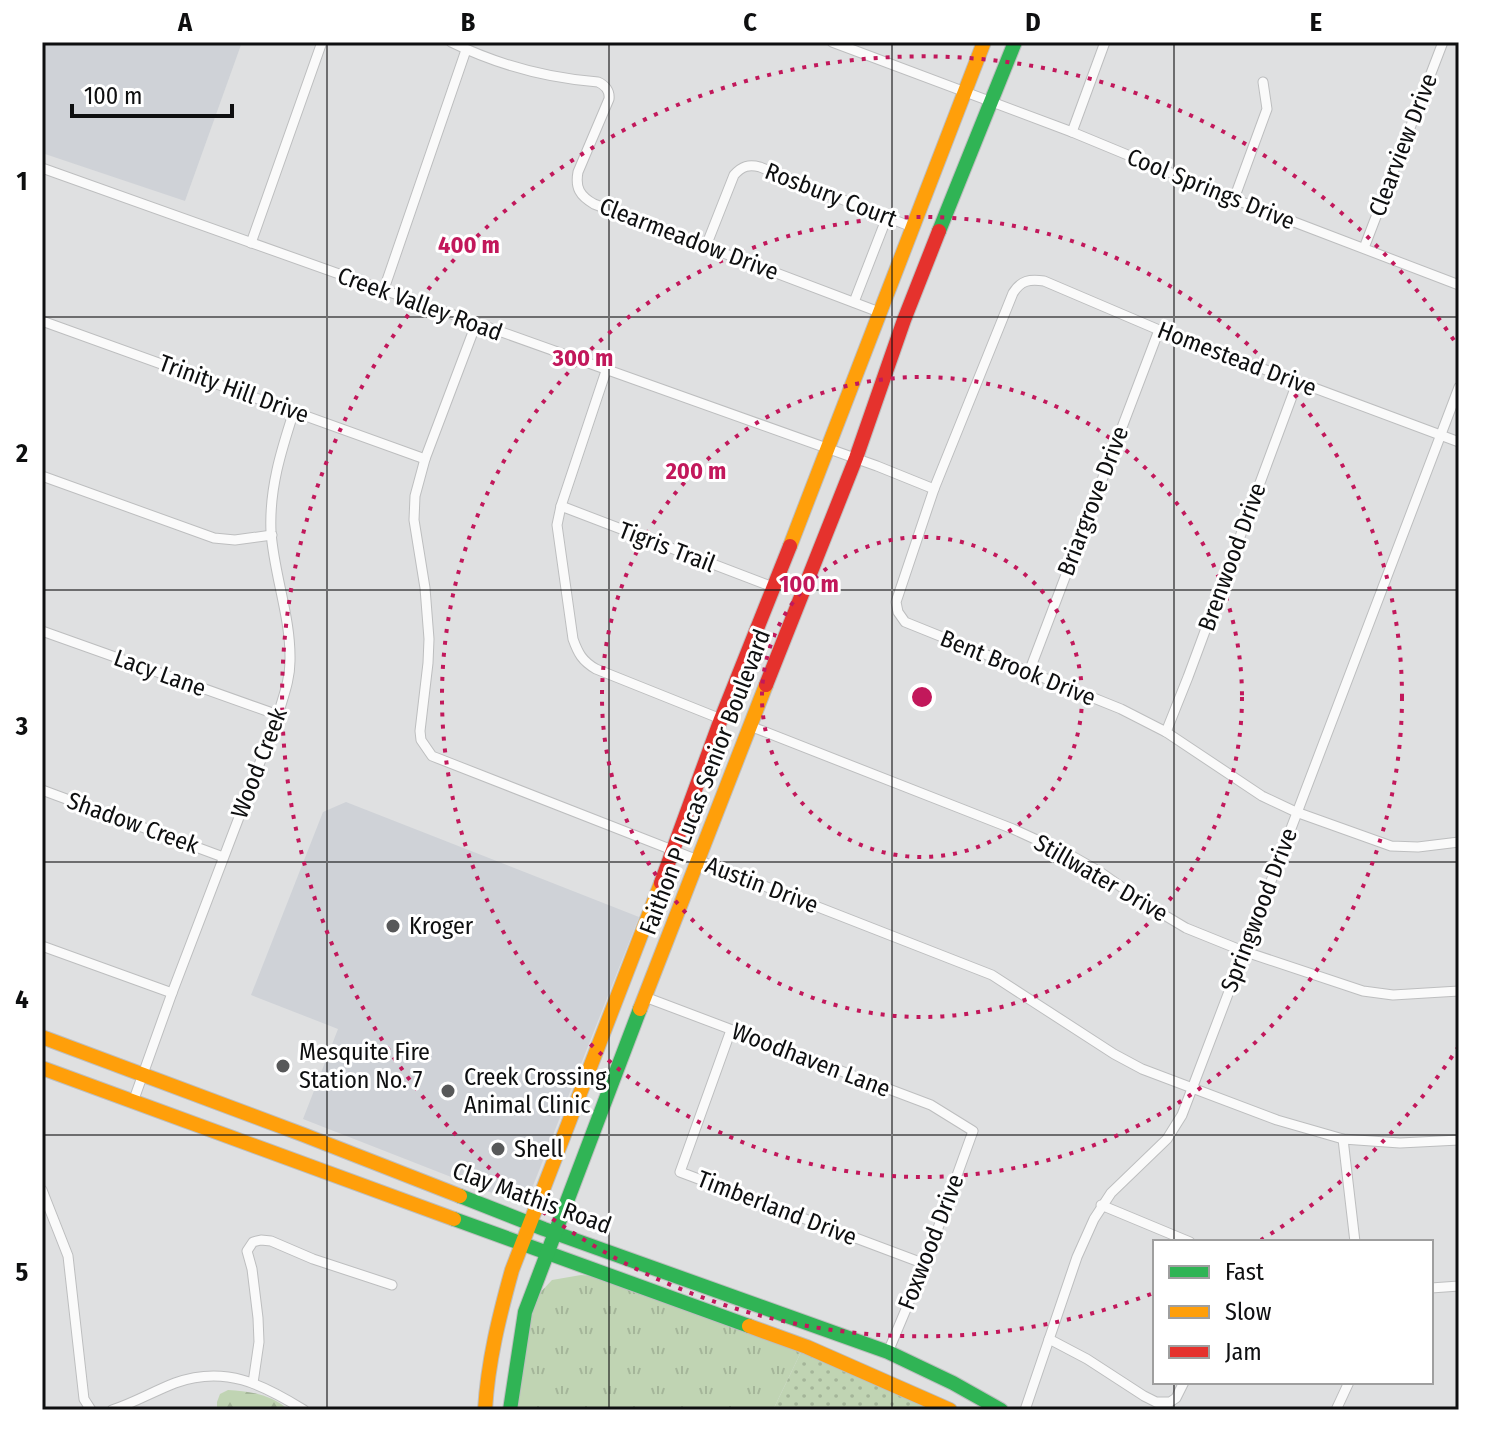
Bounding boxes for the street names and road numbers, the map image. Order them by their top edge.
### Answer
street label: Clearview Drive [1363,70,1443,220]
street label: Cool Springs Drive [1123,143,1299,235]
street label: Rosbury Court [761,157,901,233]
street label: Clearmeadow Drive [596,192,782,286]
street label: Creek Valley Road [334,261,506,347]
street label: Homestead Drive [1154,316,1320,402]
street label: Trinity Hill Drive [155,349,313,429]
street label: Briargrove Drive [1052,422,1134,580]
street label: Brenwood Drive [1192,479,1272,635]
street label: Tigris Trail [615,516,719,578]
street label: Bent Brook Drive [936,624,1100,712]
street label: Faithon P Lucas Senior Boulevard [634,625,776,939]
street label: Lacy Lane [110,643,210,703]
street label: Wood Creek [225,703,293,822]
street label: Shadow Creek [64,786,203,860]
street label: Springwood Drive [1215,824,1303,996]
street label: Stillwater Drive [1029,828,1173,928]
street label: Austin Drive [702,851,822,919]
street label: Woodhaven Lane [728,1017,894,1103]
street label: Clay Mathis Road [449,1156,615,1240]
street label: Timberland Drive [693,1165,861,1251]
street label: Foxwood Drive [892,1170,970,1314]

